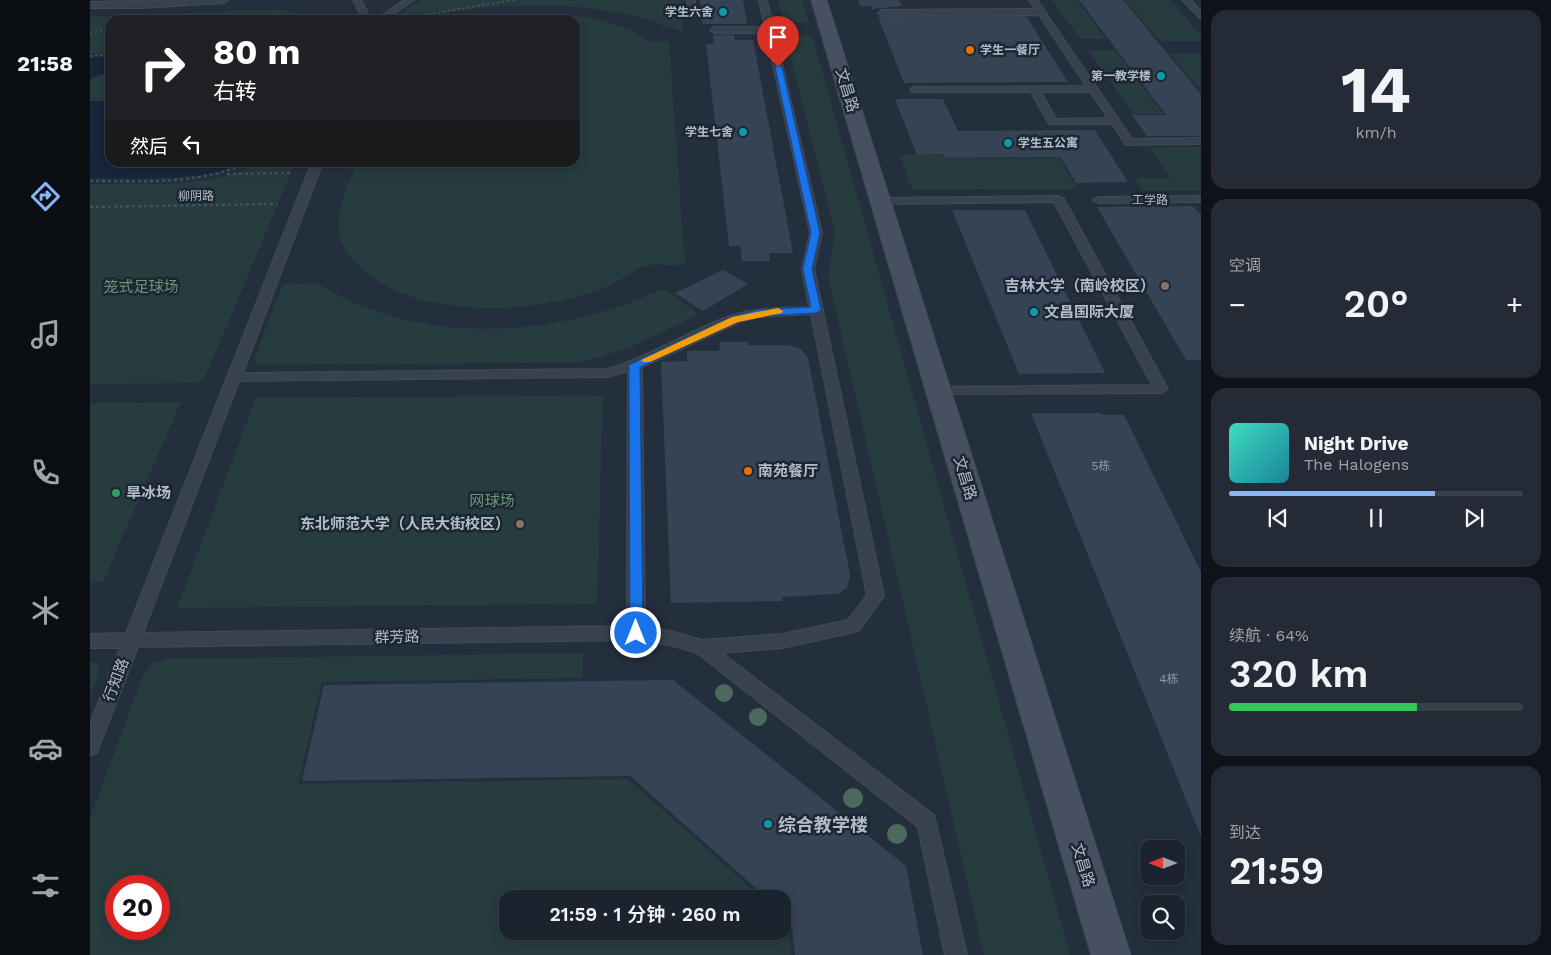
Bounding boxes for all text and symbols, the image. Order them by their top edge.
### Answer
place label: 学生六舍 [665,5,713,19]
marker: 学生六舍 [717,6,729,18]
pin [757,16,799,67]
icon: arrive [764,23,792,51]
text: 80 m [213,31,300,73]
icon: right [130,35,195,100]
place label: 学生一餐厅 [980,43,1040,57]
marker: 学生一餐厅 [964,44,976,56]
text: 21:58 [17,51,73,76]
text: 14 [1341,52,1411,128]
street label: 文昌路 [832,66,862,114]
place label: 第一教学楼 [1091,69,1151,83]
marker: 第一教学楼 [1155,70,1167,82]
text: 右转 [213,79,257,104]
text: km/h [1355,123,1397,142]
place label: 学生七舍 [685,125,733,139]
marker: 学生七舍 [737,126,749,138]
icon: left [178,130,206,158]
text: 然后 [130,135,168,158]
place label: 学生五公寓 [1018,136,1078,150]
marker: 学生五公寓 [1002,137,1014,149]
icon: directions [28,179,63,214]
street label: 柳阴路 [178,189,214,203]
street label: 工学路 [1132,193,1168,207]
text: 空调 [1229,256,1261,275]
place label: 吉林大学（南岭校区） [1005,277,1155,295]
park label: 笼式足球场 [103,278,179,296]
marker: 吉林大学（南岭校区） [1159,280,1171,292]
text: 20° [1344,282,1408,326]
text: − [1229,288,1246,321]
text: + [1506,288,1523,321]
place label: 文昌国际大厦 [1044,303,1134,321]
marker: 文昌国际大厦 [1028,306,1040,318]
icon: music [28,317,63,352]
text: Night Drive [1304,432,1409,455]
street label: 文昌路 [950,454,980,502]
icon: phone [28,455,63,490]
text: The Halogens [1304,455,1409,474]
house number: 5栋 [1092,459,1110,473]
place label: 南苑餐厅 [758,462,818,480]
marker: 南苑餐厅 [742,465,754,477]
place label: 旱冰场 [126,484,171,502]
marker: 旱冰场 [110,487,122,499]
park label: 网球场 [469,492,515,510]
icon: previous [1264,504,1292,532]
icon: pause [1362,504,1390,532]
icon: next [1460,504,1488,532]
place label: 东北师范大学（人民大街校区） [300,515,510,533]
marker: 东北师范大学（人民大街校区） [514,518,526,530]
icon: climate [28,593,63,628]
position arrow [609,606,661,658]
text: 续航 · 64% [1229,626,1309,645]
street label: 群芳路 [374,628,420,646]
text: 320 km [1229,652,1368,696]
street label: 行知路 [100,656,132,704]
house number: 4栋 [1159,672,1179,686]
icon: car [28,731,63,766]
place label: 综合教学楼 [778,814,868,835]
marker: 综合教学楼 [762,818,774,830]
text: 到达 [1229,823,1261,842]
north arrow [1140,840,1185,885]
map controls [1140,840,1185,940]
street label: 文昌路 [1068,841,1098,889]
text: 21:59 [1229,849,1324,893]
icon: filters [28,868,63,903]
speed limit sign: 20 [105,875,170,940]
button: search [1140,895,1185,940]
text: 21:59 · 1 分钟 · 260 m [550,903,740,926]

